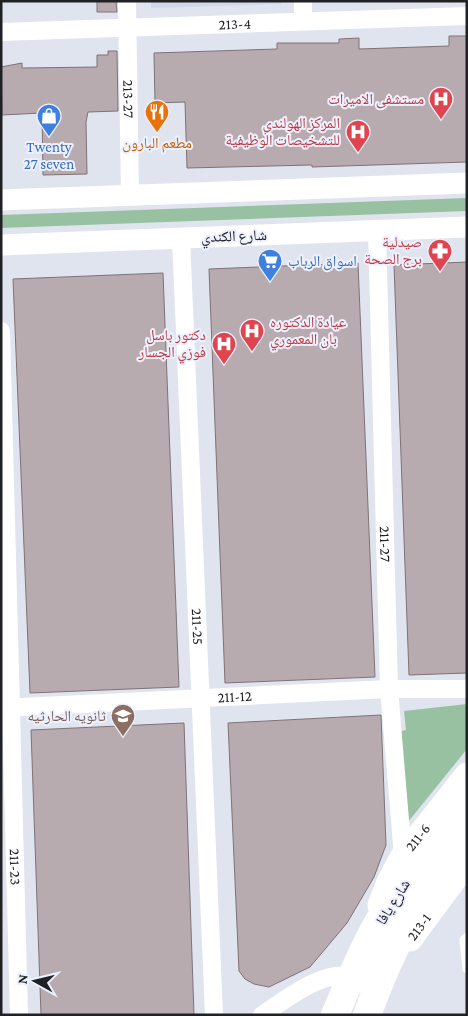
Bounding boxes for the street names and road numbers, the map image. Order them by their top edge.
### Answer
street label: 213-4 [218,15,251,33]
street label: 213-27 [120,80,137,118]
street label: شارع الكندي [201,227,267,249]
street label: 211-27 [377,526,394,562]
street label: 211-25 [189,608,206,645]
street label: 211-12 [217,688,252,705]
street label: 211-6 [402,821,433,854]
street label: 211-23 [7,848,24,885]
street label: شارع يافا [373,876,415,929]
street label: 213-1 [404,910,434,944]

